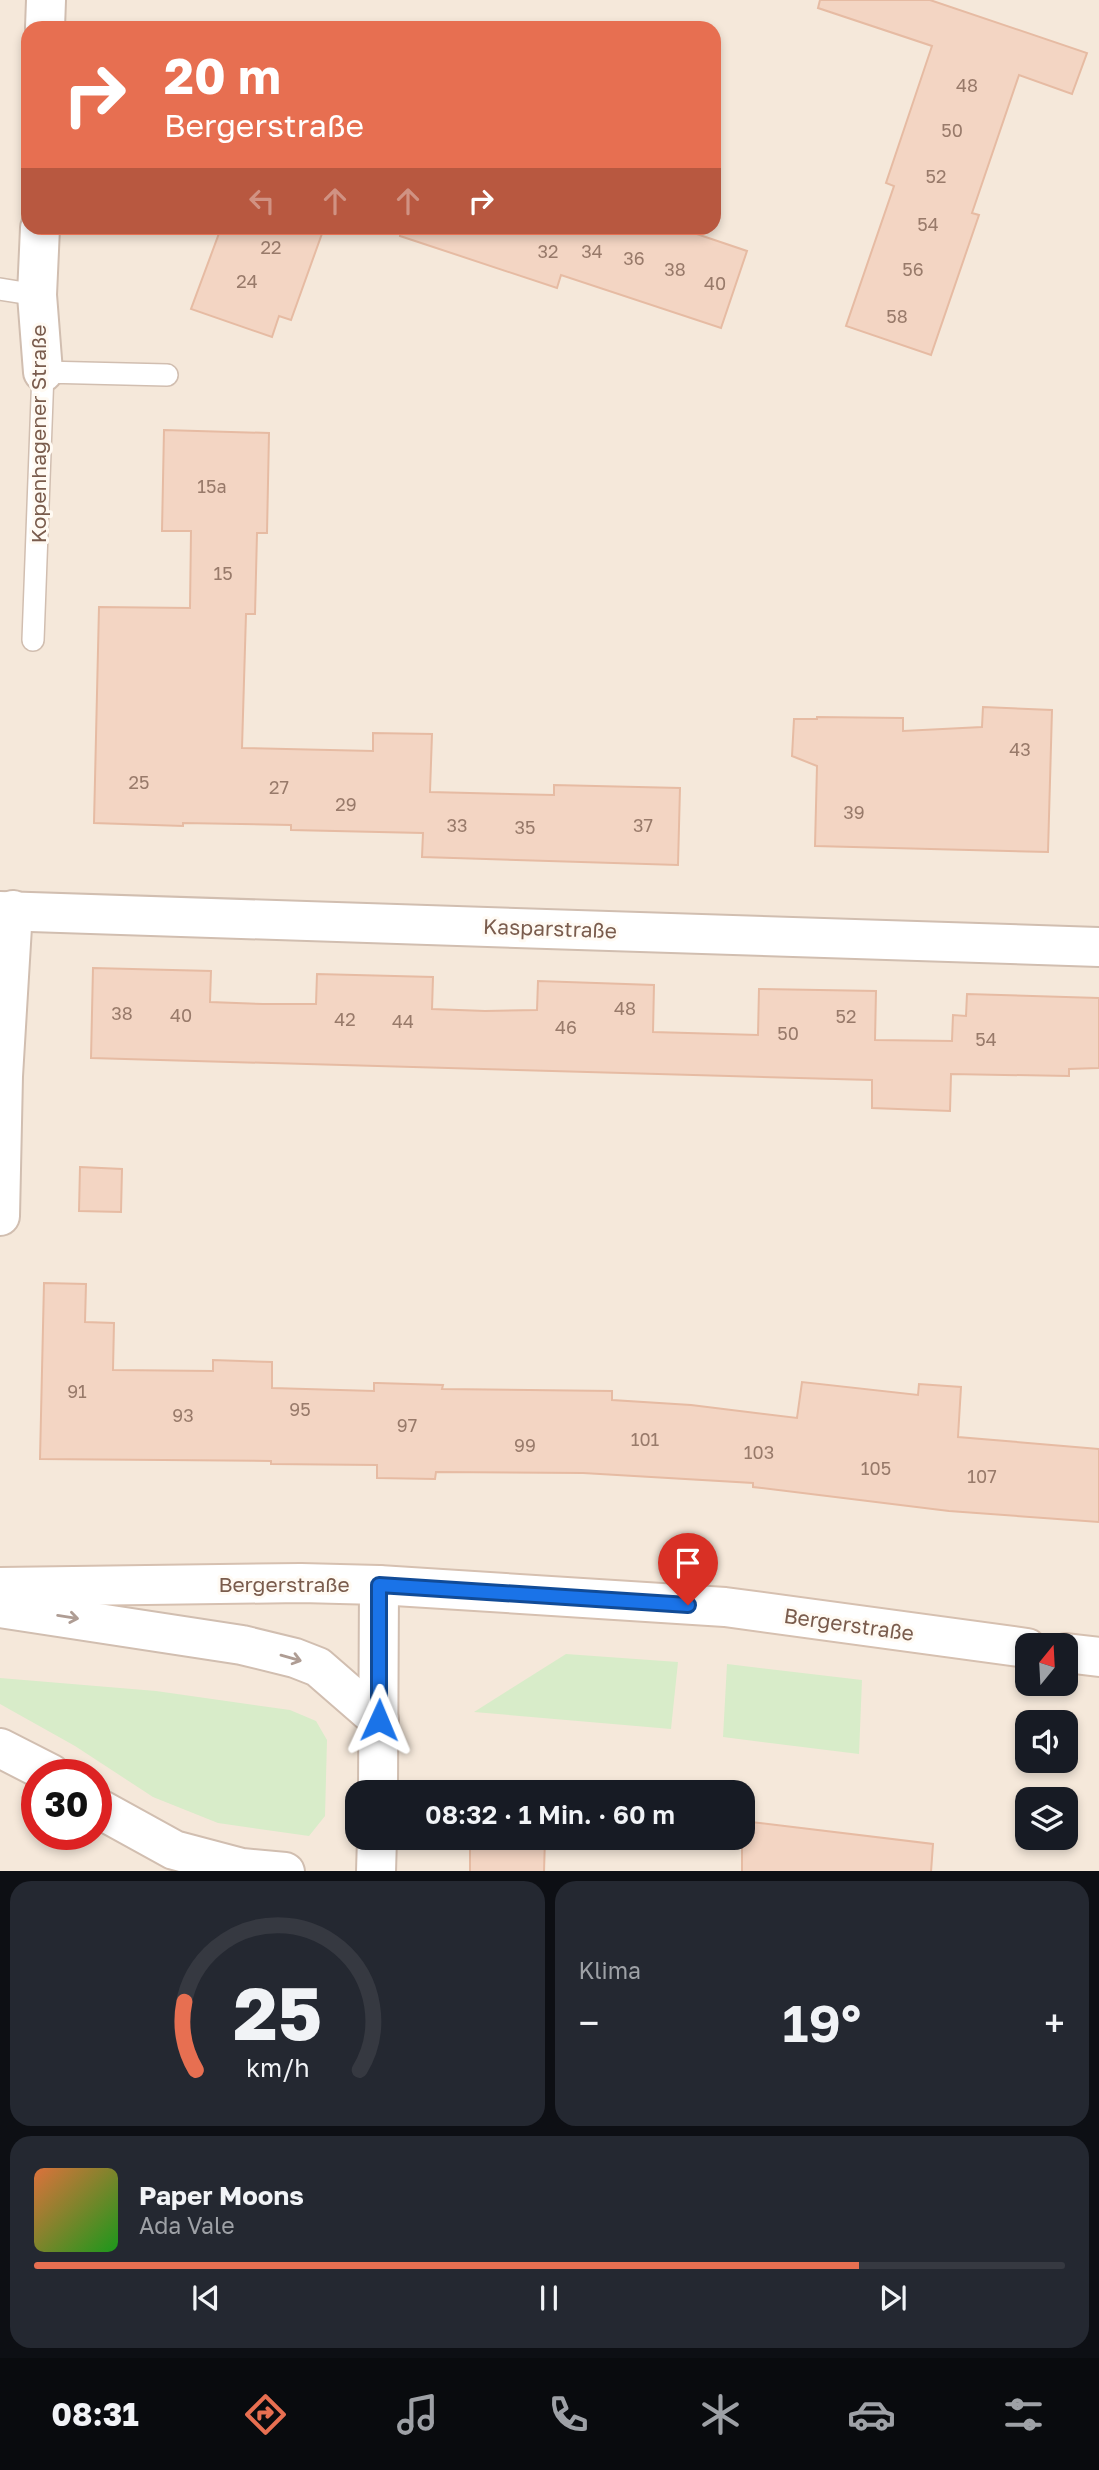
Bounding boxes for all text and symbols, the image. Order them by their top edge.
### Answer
text: 20 m [164,46,281,105]
icon: right [49,49,140,140]
house number: 48 [956,74,978,96]
text: Bergerstraße [164,106,364,144]
house number: 50 [941,119,963,141]
house number: 52 [926,165,946,187]
icon: left [243,182,281,220]
icon: ahead [316,182,354,220]
icon: ahead [389,182,427,220]
icon: right [462,182,500,220]
house number: 54 [917,213,939,235]
house number: 22 [261,236,281,258]
house number: 32 [538,240,558,262]
house number: 34 [581,240,603,262]
house number: 36 [623,247,645,269]
house number: 38 [664,258,686,280]
house number: 56 [902,258,924,280]
house number: 24 [236,270,258,292]
house number: 40 [704,272,726,294]
house number: 58 [886,305,908,327]
street label: Kopenhagener Straße [25,325,51,543]
house number: 15a [197,475,227,497]
house number: 15 [213,562,233,584]
house number: 43 [1009,738,1031,760]
house number: 25 [129,771,149,793]
house number: 27 [269,776,289,798]
house number: 29 [335,793,357,815]
house number: 39 [843,801,865,823]
house number: 33 [446,814,468,836]
house number: 37 [633,814,653,836]
house number: 35 [515,816,535,838]
street label: Kasparstraße [483,913,617,943]
house number: 48 [614,997,636,1019]
house number: 38 [111,1002,133,1024]
house number: 40 [170,1004,192,1026]
house number: 52 [836,1005,856,1027]
house number: 42 [334,1008,356,1030]
house number: 44 [392,1010,414,1032]
house number: 46 [555,1016,577,1038]
house number: 50 [777,1022,799,1044]
house number: 54 [975,1028,997,1050]
house number: 91 [67,1380,87,1402]
house number: 95 [289,1398,311,1420]
house number: 93 [172,1404,194,1426]
house number: 97 [397,1414,417,1436]
house number: 101 [631,1428,660,1450]
house number: 99 [514,1434,536,1456]
house number: 103 [744,1441,774,1463]
house number: 105 [861,1457,891,1479]
house number: 107 [967,1465,997,1487]
pin [658,1533,718,1605]
icon: arrive [669,1544,707,1582]
street label: Bergerstraße [218,1571,350,1597]
street label: Bergerstraße [782,1602,916,1646]
one-way arrow [56,1611,79,1624]
north arrow [1015,1633,1078,1696]
map controls [1015,1633,1078,1850]
one-way arrow [280,1652,302,1665]
position arrow [342,1683,416,1757]
button: sound [1015,1710,1078,1773]
speed limit sign: 30 [21,1759,112,1850]
button: layers [1015,1787,1078,1850]
text: 08:32 · 1 Min. · 60 m [425,1799,675,1830]
text: Klima [579,1956,641,1984]
text: 25 [233,1969,322,2056]
text: 19° [782,1991,861,2053]
text: − [579,2000,599,2045]
text: + [1044,2000,1065,2045]
text: km/h [245,2051,309,2082]
text: Paper Moons [139,2180,304,2211]
text: Ada Vale [139,2211,235,2239]
icon: previous [187,2279,225,2317]
icon: pause [530,2279,568,2317]
icon: next [874,2279,912,2317]
icon: directions [241,2390,290,2439]
icon: music [393,2390,442,2439]
icon: phone [544,2390,593,2439]
icon: climate [696,2390,745,2439]
icon: car [847,2390,896,2439]
icon: filters [999,2390,1048,2439]
text: 08:31 [51,2395,139,2433]

